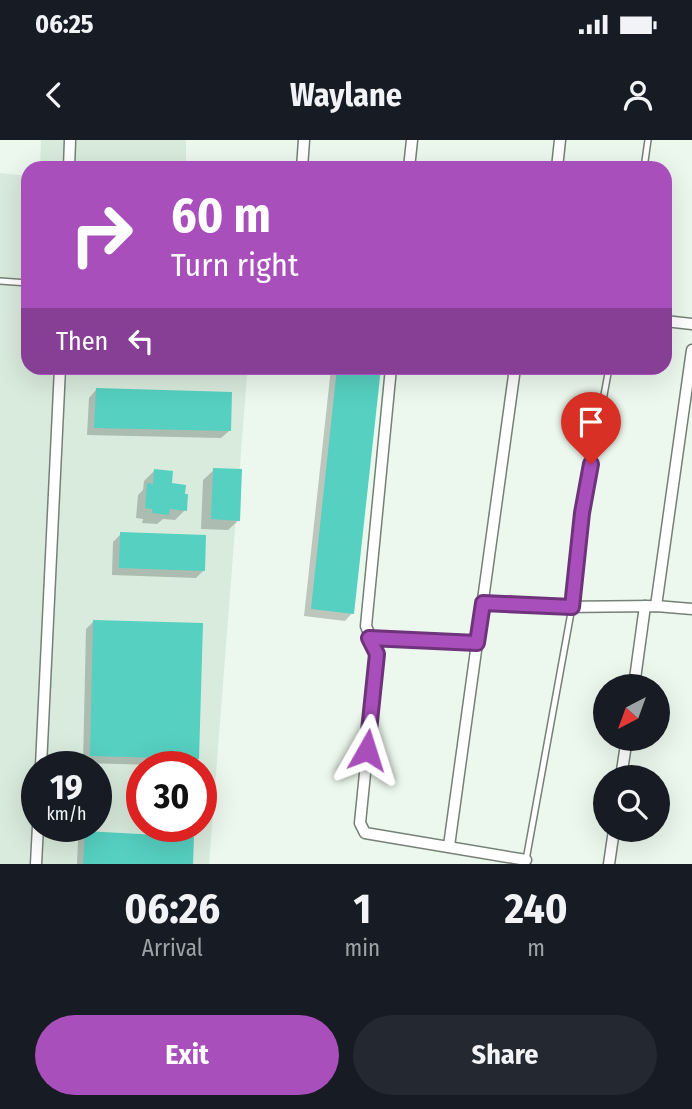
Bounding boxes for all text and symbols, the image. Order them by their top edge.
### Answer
text: 06:25 [35,9,94,40]
icon: back [35,76,73,114]
text: Waylane [290,76,402,114]
icon: person [619,76,657,114]
text: 60 m [171,186,271,245]
icon: right [56,189,147,280]
text: Turn right [171,246,298,284]
icon: left [122,322,160,360]
text: Then [56,326,108,357]
pin [561,392,621,464]
icon: arrive [572,403,610,441]
north arrow [593,674,670,751]
map controls [593,674,670,842]
position arrow [330,713,404,787]
speed limit sign: 30 [126,751,217,842]
button: search [593,765,670,842]
text: 19 [50,766,83,808]
text: km/h [46,803,87,825]
text: 06:26 [124,884,220,934]
text: 1 [354,884,371,934]
text: 240 [505,884,568,934]
text: Arrival [142,934,203,962]
text: min [345,934,380,962]
text: m [527,934,545,962]
button: Exit [35,1015,339,1095]
button: Share [353,1015,657,1095]

